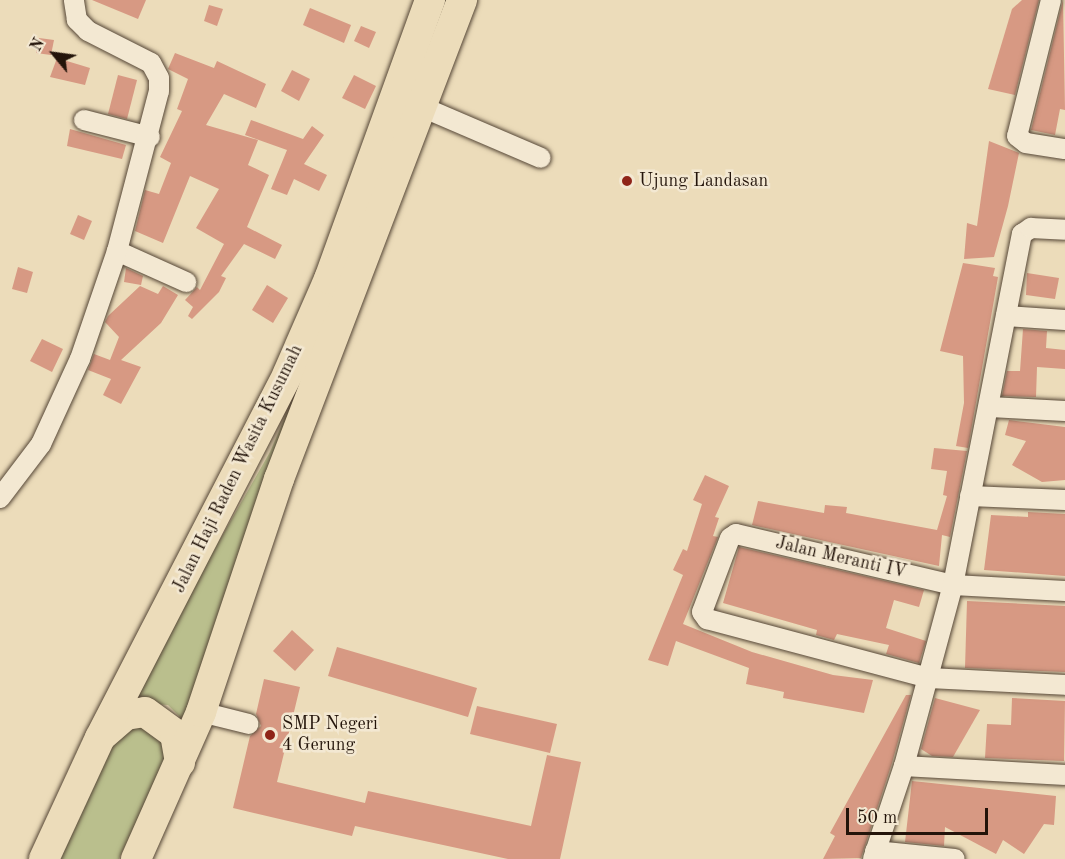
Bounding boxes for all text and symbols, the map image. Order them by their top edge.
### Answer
north arrow [24,24,84,84]
text: N [28,36,48,55]
place label: Ujung Landasan [639,170,768,192]
marker: Ujung Landasan [620,174,634,188]
street label: Jalan Haji Raden Wasita Kusumah [168,341,308,597]
street label: Jalan Meranti IV [773,532,909,584]
place label: SMP Negeri 4 Gerung [282,714,378,756]
marker: SMP Negeri 4 Gerung [263,728,277,742]
scale bar [849,796,992,834]
text: 50 m [857,809,897,827]

